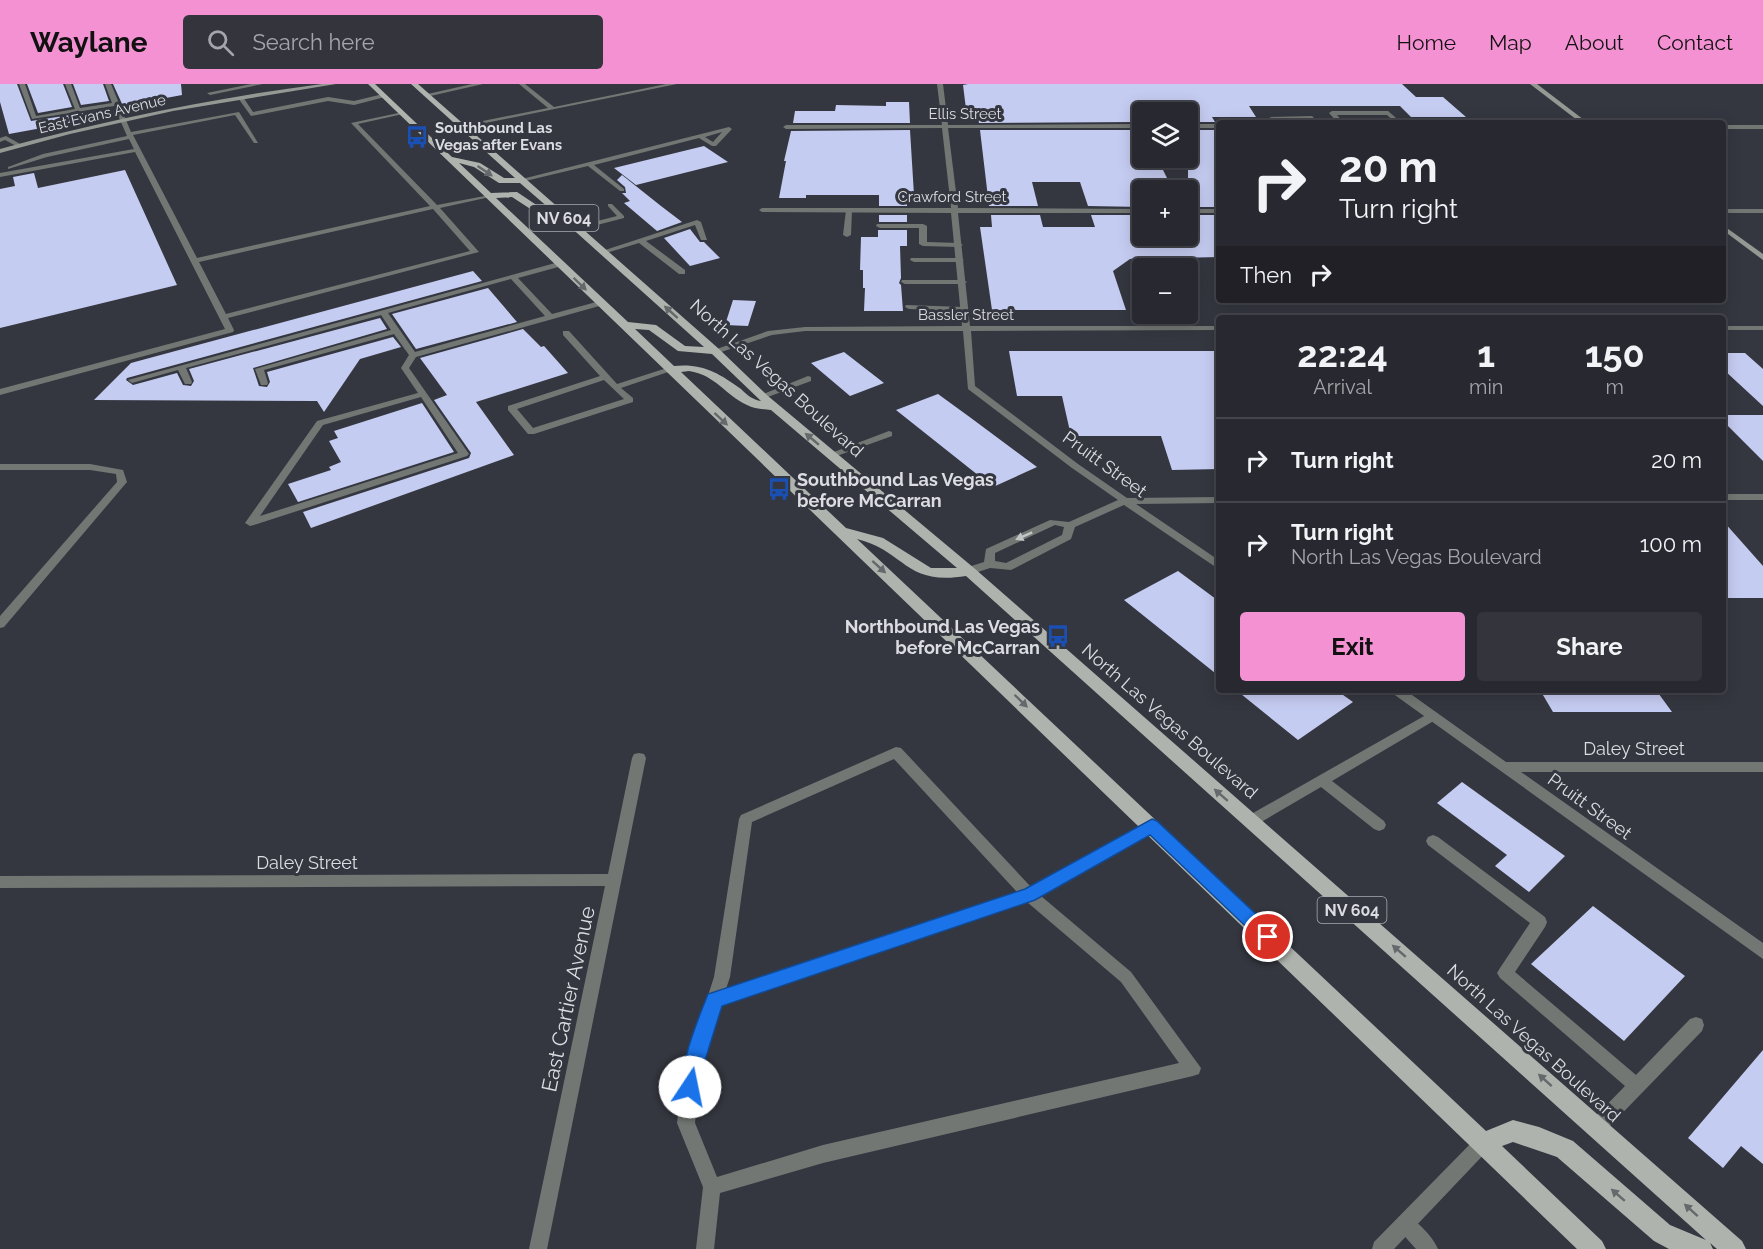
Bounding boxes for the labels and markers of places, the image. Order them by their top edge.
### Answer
place label: Southbound Las Vegas after Evans [435,119,562,154]
bus stop icon: Southbound Las Vegas after Evans [404,124,430,150]
place label: Southbound Las Vegas before McCarran [797,469,994,511]
bus stop icon: Southbound Las Vegas before McCarran [766,476,792,502]
place label: Northbound Las Vegas before McCarran [845,616,1040,658]
bus stop icon: Northbound Las Vegas before McCarran [1045,623,1071,649]
pin [1242,911,1293,962]

